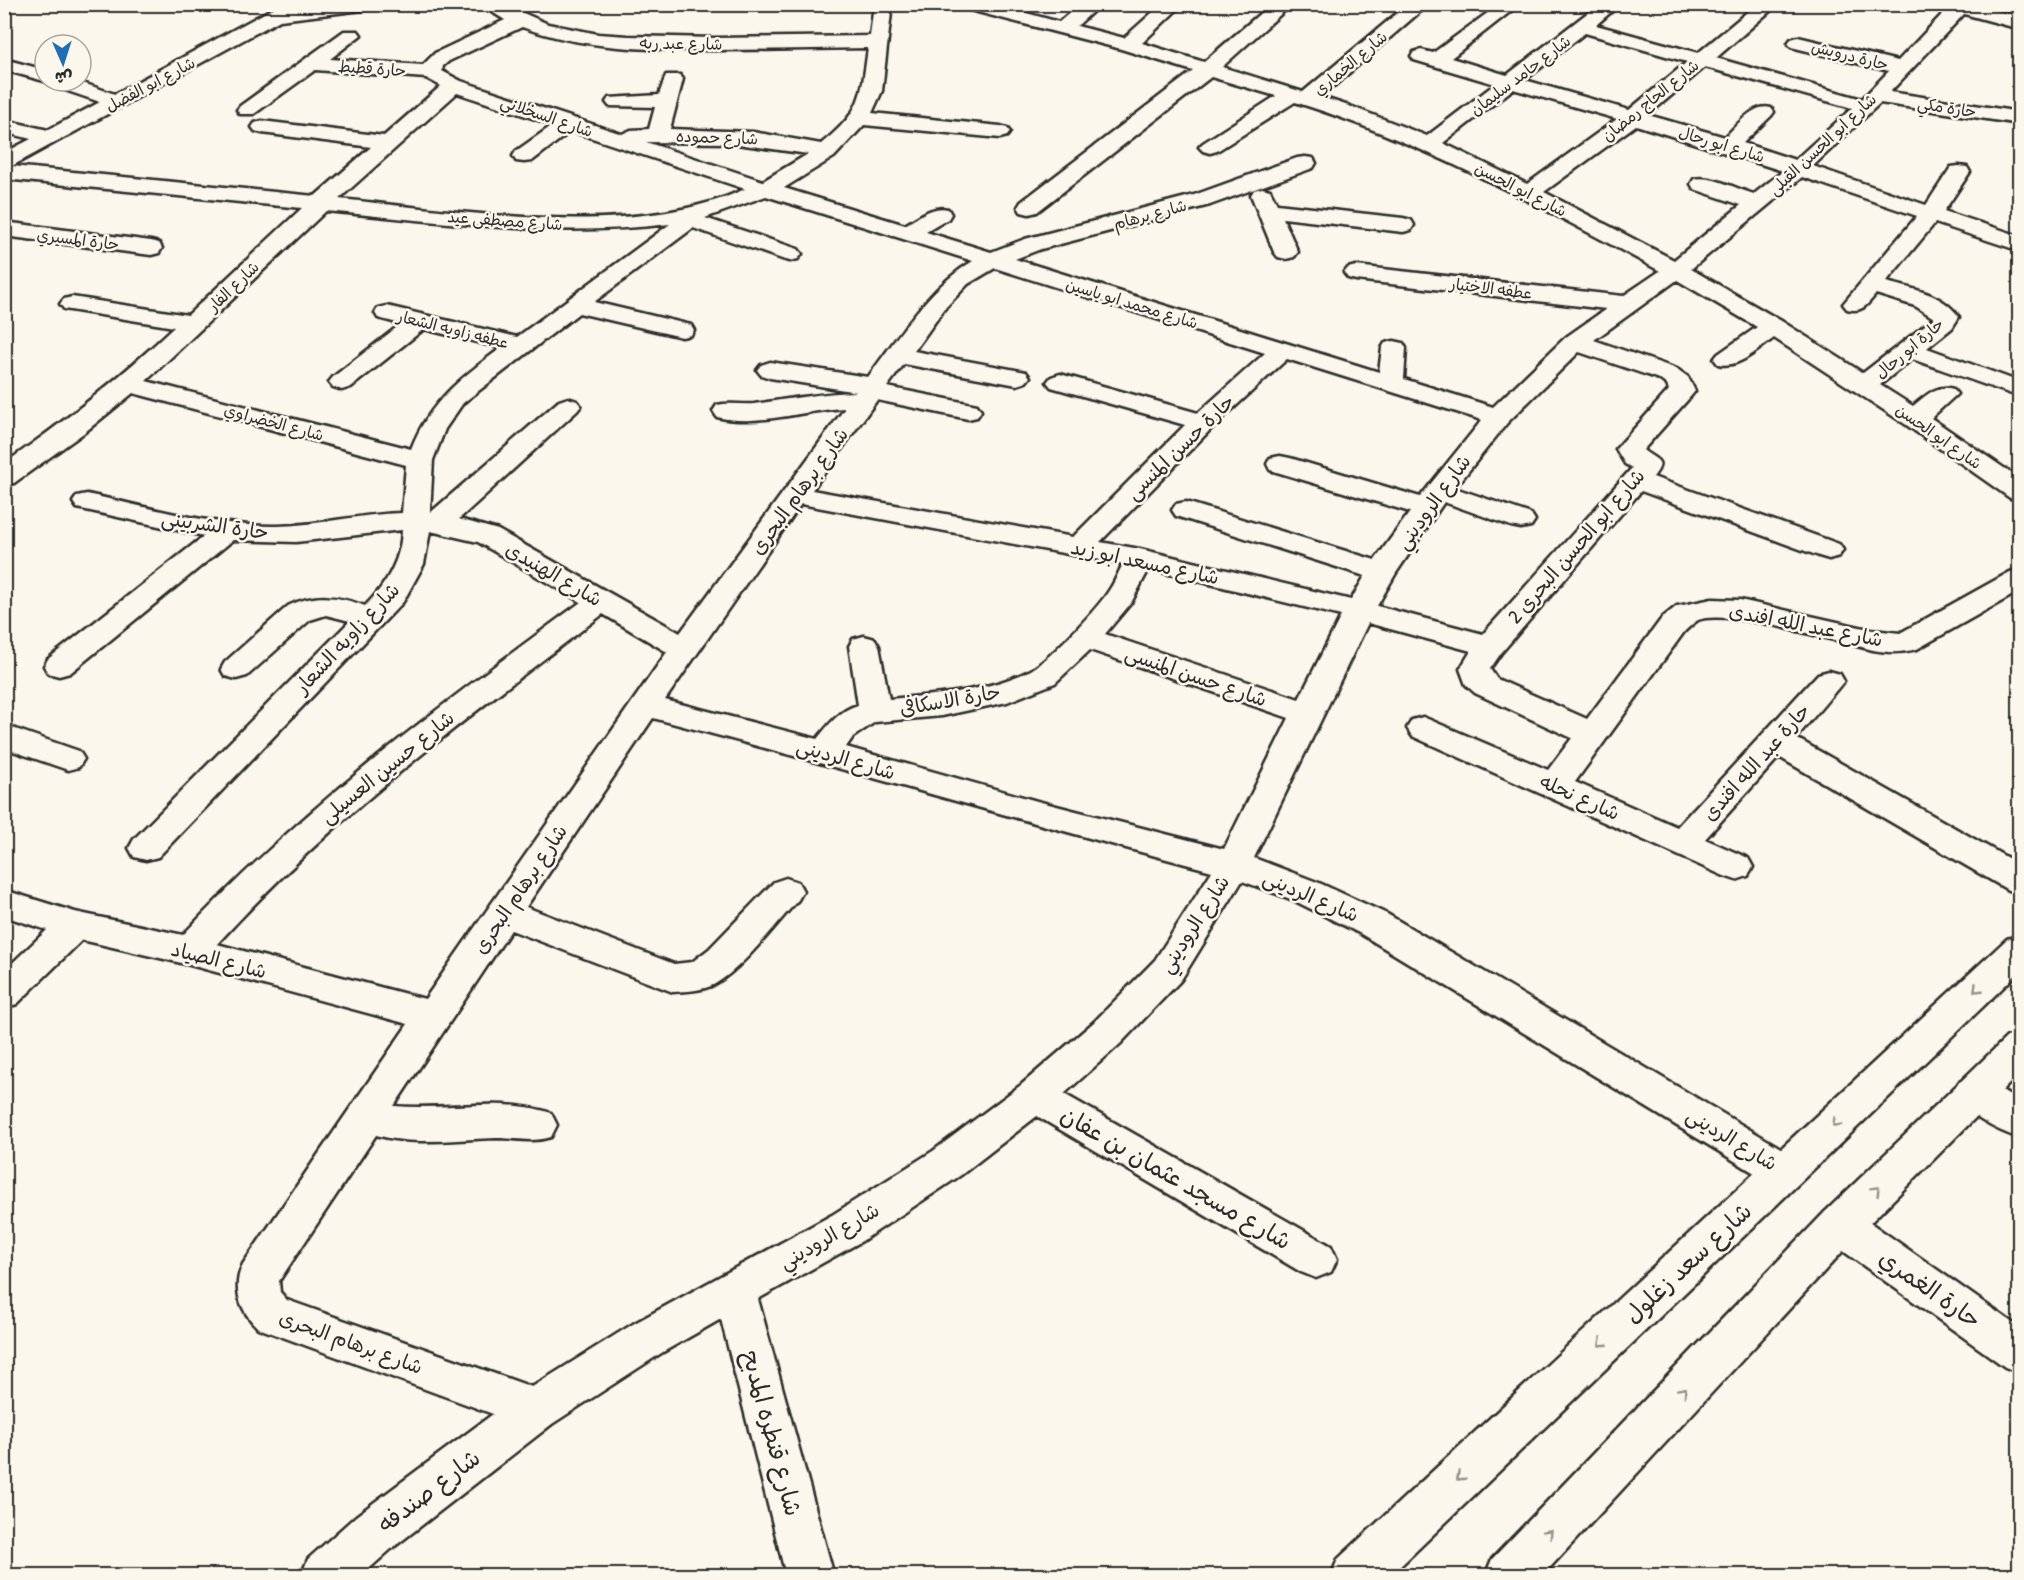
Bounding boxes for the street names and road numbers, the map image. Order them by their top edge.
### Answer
street label: شارع الخماري [1308,26,1392,101]
street label: شارع حامد سليمان [1465,30,1576,121]
street label: شارع عبد ربه [639,31,723,56]
street label: حارة درويش [1809,35,1891,75]
street label: شارع ابو الفضل [101,51,199,118]
street label: شارع الحاج رمضان [1597,54,1704,147]
street label: حارة قطيط [337,55,407,81]
street label: شارع ابو الحسن القبلى [1763,88,1882,201]
street label: شارع السخلاني [497,90,596,146]
street label: حارة مكي [1915,91,1978,126]
street label: شارع ابو رحال [1676,121,1768,168]
street label: شارع حموده [676,125,758,150]
street label: شارع ابو الحسن [1471,156,1571,223]
street label: شارع برهام [1111,194,1190,236]
street label: شارع مصطفى عيد [447,205,563,236]
street label: حارة المسيري [36,223,120,256]
street label: شارع الفار [201,256,264,318]
street label: شارع محمد ابو ياسين [1063,272,1201,335]
street label: عطفه الاختيار [1447,272,1533,304]
street label: عطفه زاويه الشعار [393,304,511,353]
street label: حارة ابو رحال [1870,313,1948,383]
street label: حارة حسن المنسى [1119,388,1240,506]
street label: شارع الخضراوي [221,398,326,447]
street label: شارع ابو الحسن [1891,398,1986,475]
street label: شارع برهام البحرى [743,422,856,561]
street label: شارع الروديني [1389,449,1480,558]
street label: شارع ابو الحسن البحرى 2 [1501,463,1651,629]
street label: حارة الشربينى [160,504,270,545]
street label: شارع مسعد ابو زيد [1068,533,1222,591]
street label: شارع الهنيدى [501,535,607,613]
street label: شارع زاويه الشعار [287,576,406,701]
street label: شارع عبد الله افندى [1727,596,1885,654]
street label: شارع حسن المنسى [1121,639,1271,713]
street label: حارة الاسكافى [897,677,1003,722]
street label: حارة عبد الله افندى [1696,697,1816,826]
street label: شارع حسين العسيلى [314,704,460,830]
street label: شارع الردينى [793,732,899,786]
street label: شارع نحله [1536,767,1624,827]
street label: شارع برهام البحرى [466,819,575,960]
street label: شارع الردينى [1259,863,1363,929]
street label: شارع الروديني [1152,870,1240,981]
street label: شارع الصياد [168,935,270,985]
street label: شارع مسجد عثمان بن عفان [1054,1098,1298,1258]
street label: شارع الردينى [1681,1101,1783,1177]
street label: شارع سعد زغلول [1616,1195,1760,1331]
street label: شارع الروديني [774,1196,886,1280]
street label: حارة الغمري [1872,1241,1988,1337]
street label: شارع برهام البحرى [275,1303,427,1382]
street label: شارع قنطره المدبح [733,1346,811,1520]
street label: شارع صندفه [370,1441,488,1541]

